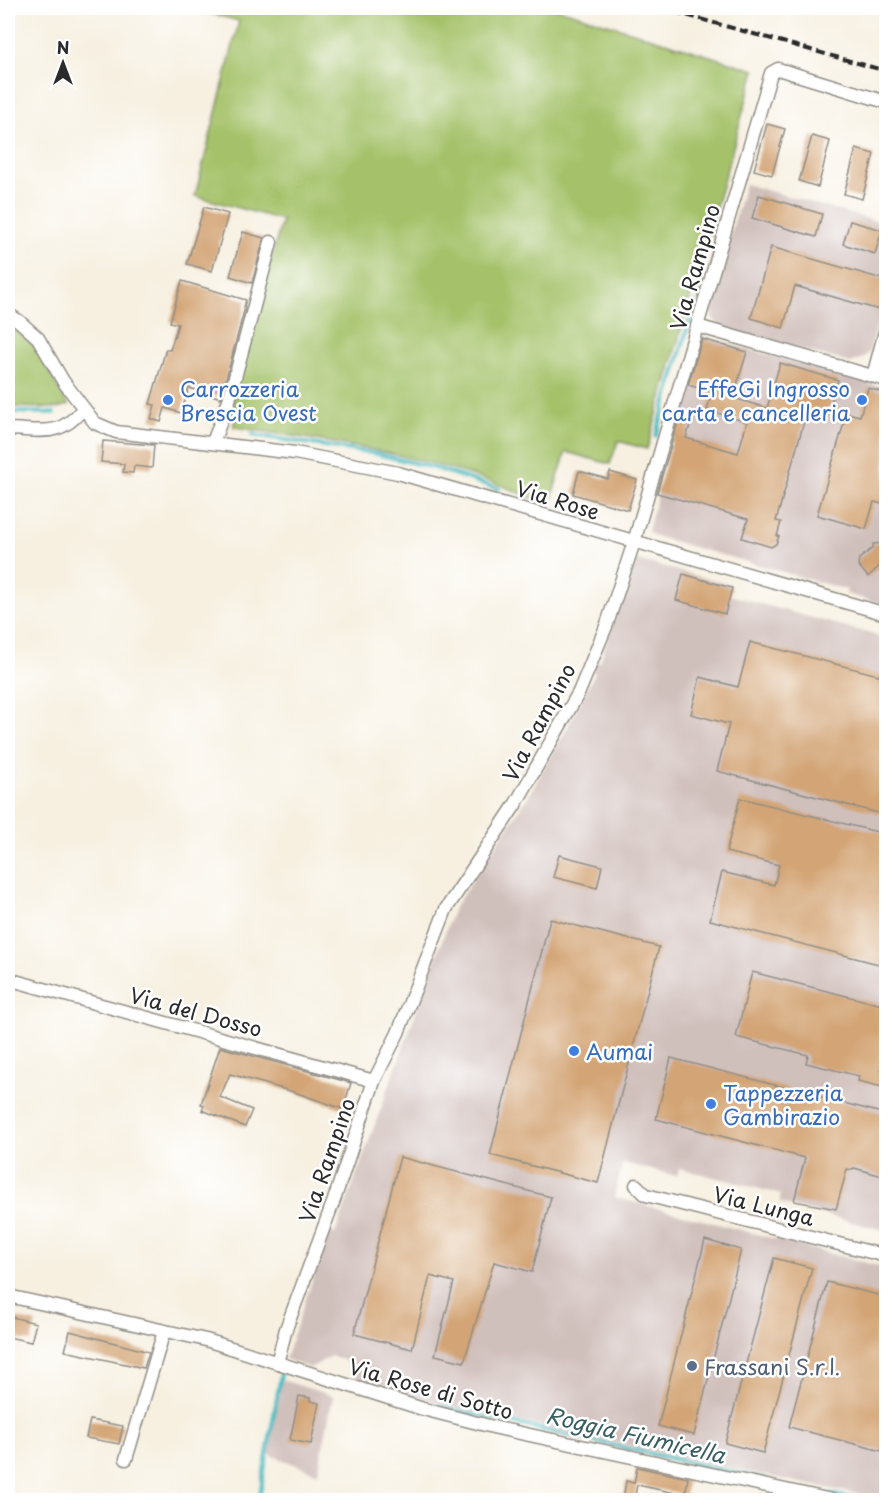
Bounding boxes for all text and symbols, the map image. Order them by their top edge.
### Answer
north arrow [33,33,93,93]
text: N [57,35,69,59]
street label: Via Rampino [661,200,727,334]
place label: Carrozzeria Brescia Ovest [180,372,317,428]
place label: EffeGi Ingrosso carta e cancelleria [662,372,851,428]
marker: Carrozzeria Brescia Ovest [161,393,175,407]
marker: EffeGi Ingrosso carta e cancelleria [855,393,869,407]
street label: Via Rose [512,471,604,527]
street label: Via Rampino [493,657,583,787]
street label: Via del Dosso [126,978,266,1044]
place label: Aumai [586,1035,653,1067]
marker: Aumai [567,1044,581,1058]
place label: Tappezzeria Gambirazio [723,1076,844,1132]
street label: Via Rampino [290,1093,362,1227]
marker: Tappezzeria Gambirazio [704,1097,718,1111]
street label: Via Lunga [710,1177,819,1233]
street label: Via Rose di Sotto [345,1349,517,1427]
place label: Frassani S.r.l. [704,1350,840,1382]
marker: Frassani S.r.l. [685,1359,699,1373]
water label: Roggia Fiumicella [543,1397,730,1471]

